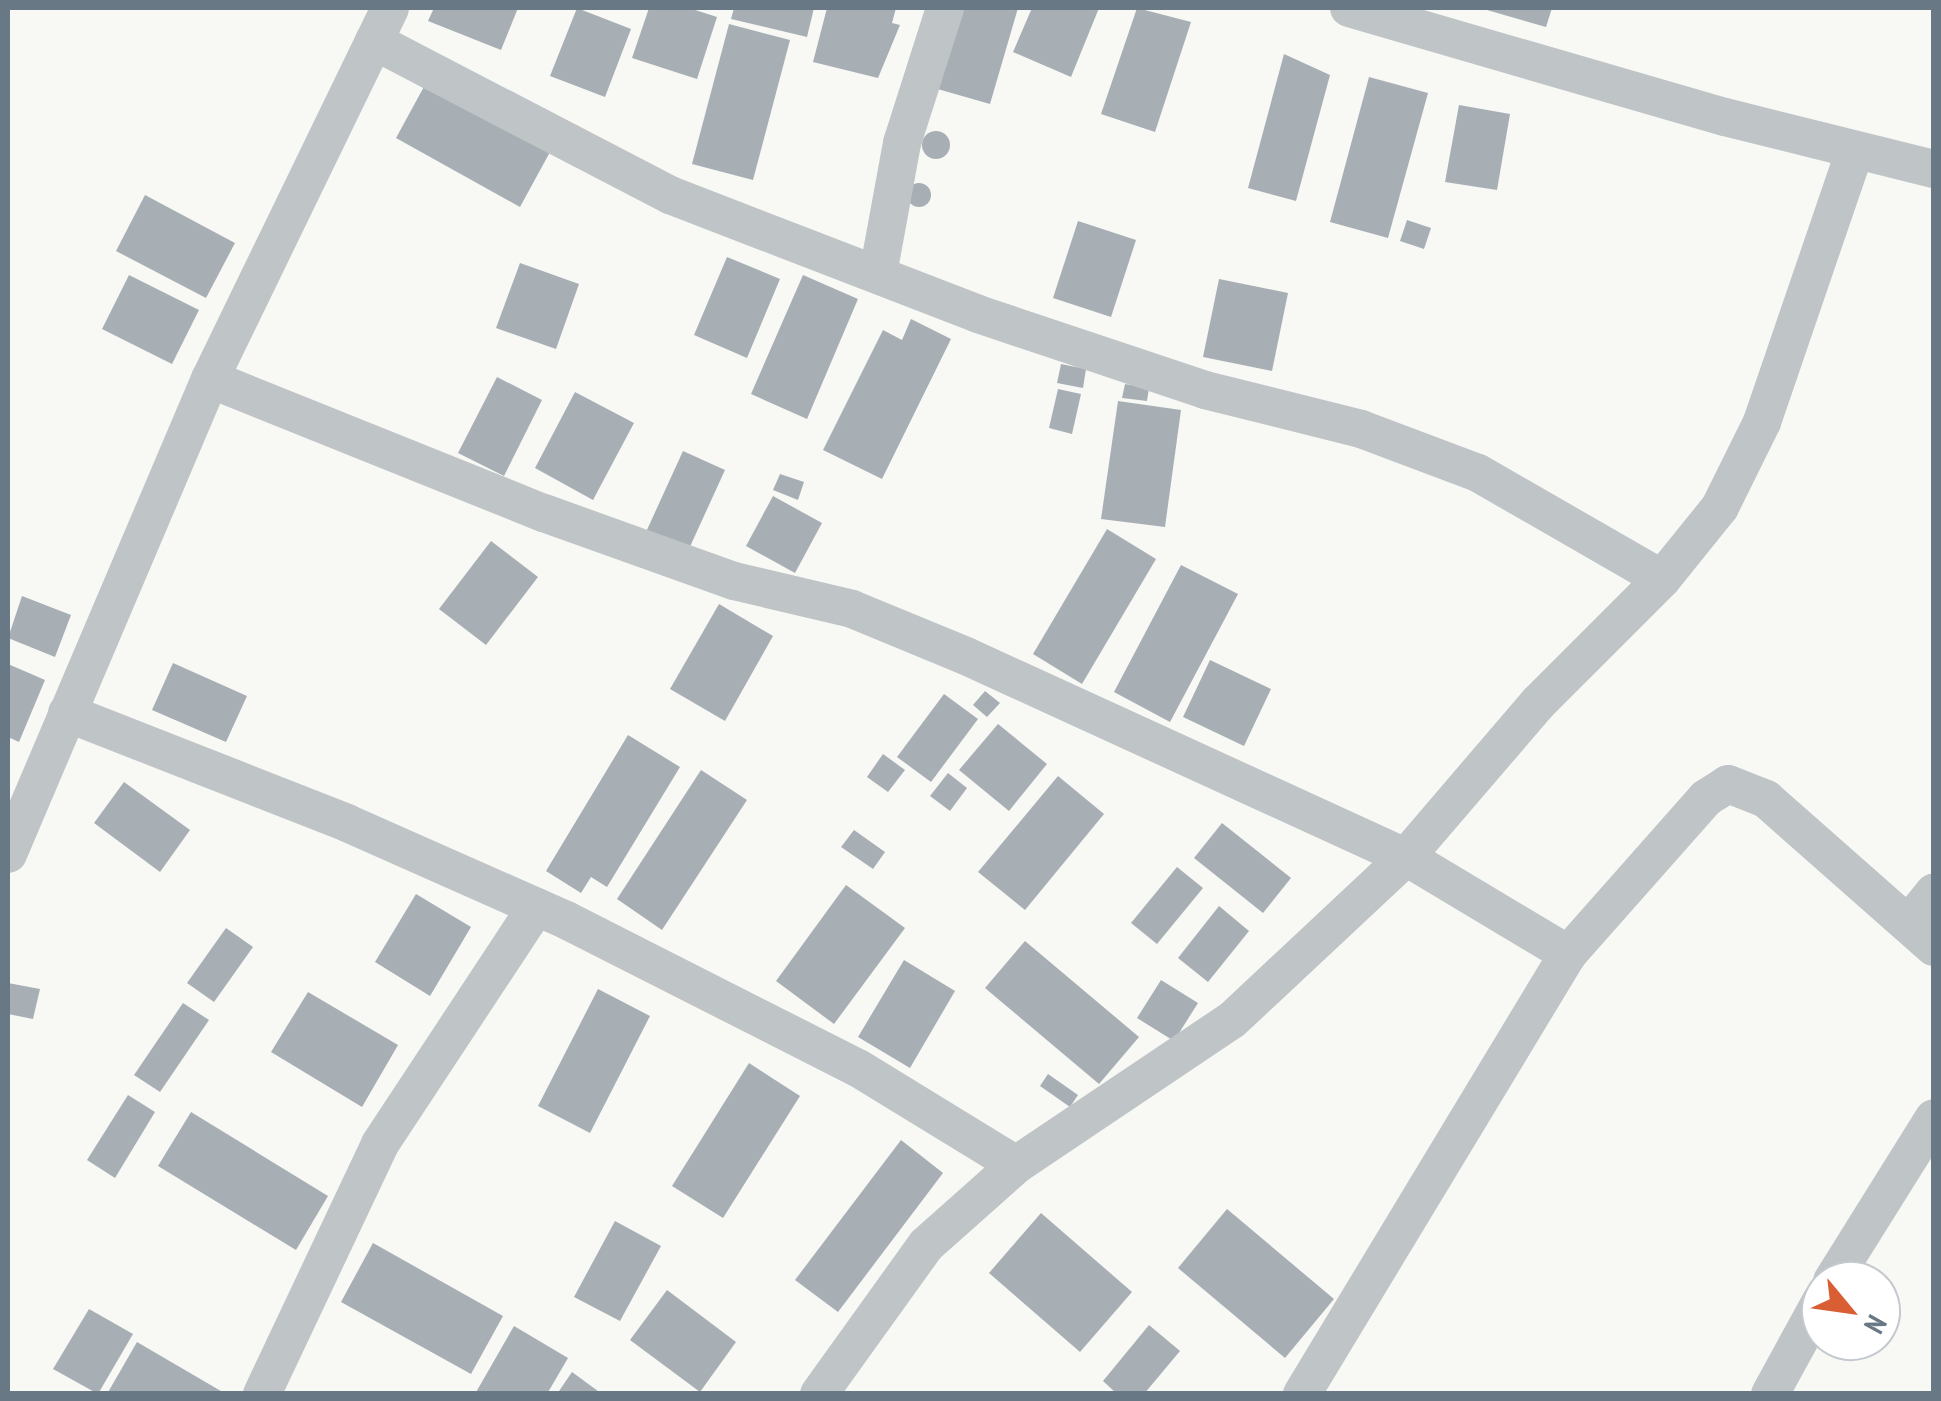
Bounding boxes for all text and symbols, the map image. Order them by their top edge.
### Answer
north arrow [1801,1261,1901,1361]
text: N [1856,1309,1896,1340]

